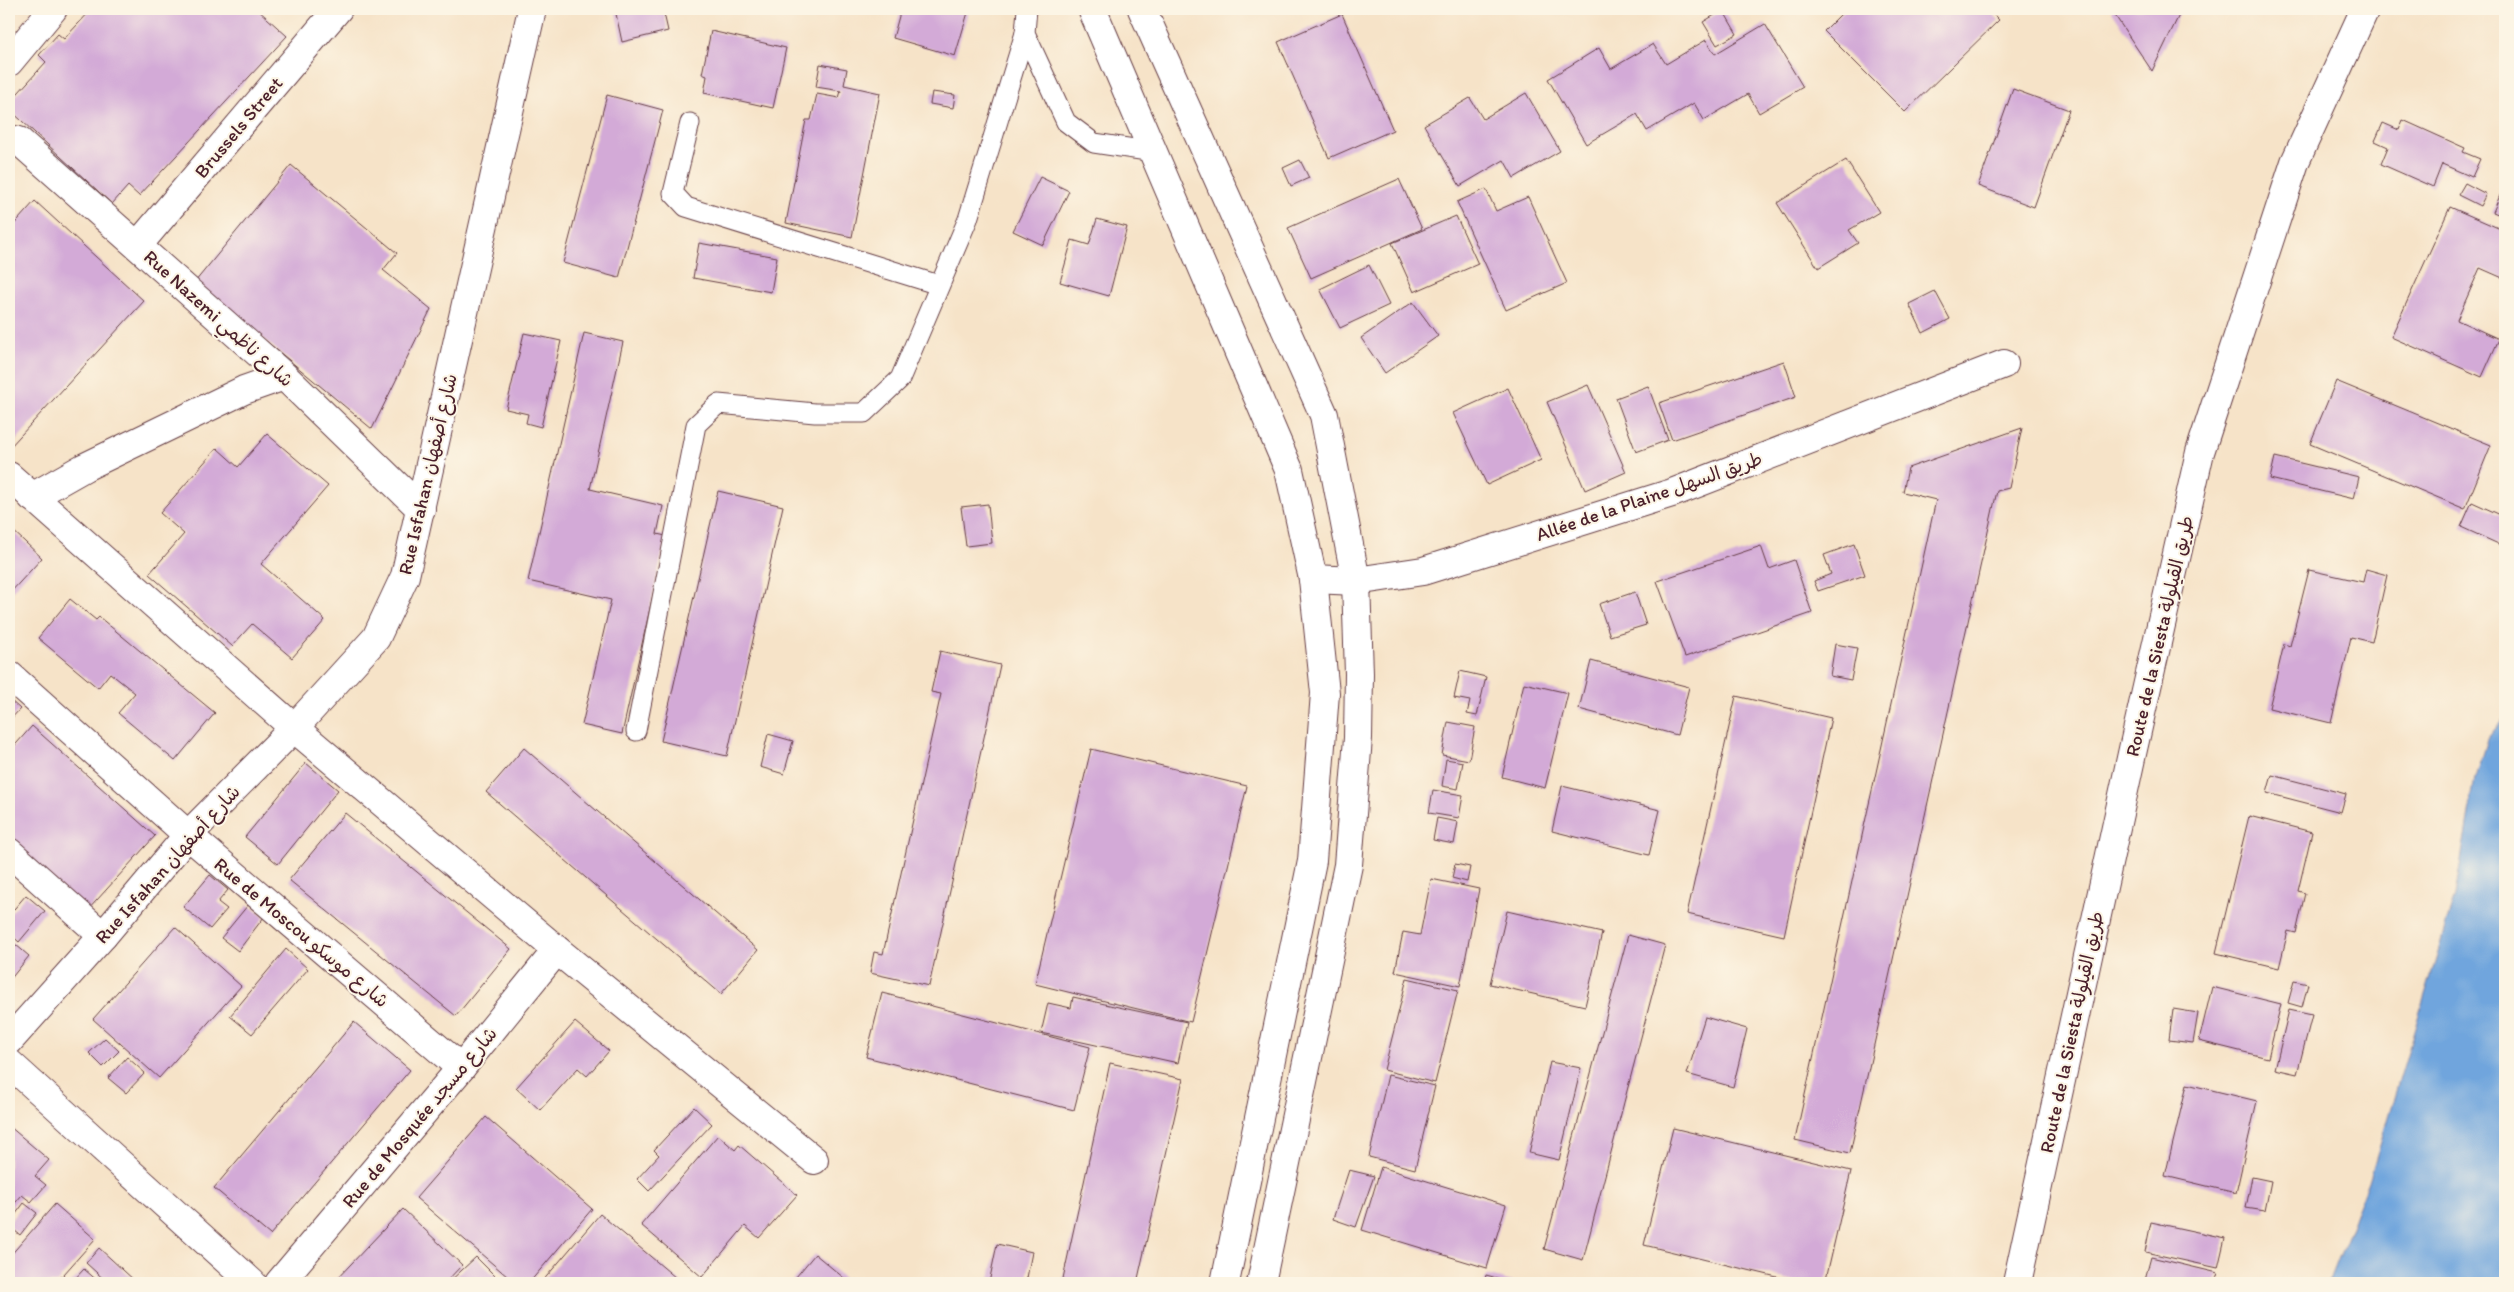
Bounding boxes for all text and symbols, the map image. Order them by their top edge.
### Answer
street label: Brussels Street [189,72,287,183]
street label: Rue Nazemi شارع ناظمي [136,245,298,395]
street label: Rue Isfahan شارع أصفهان [393,371,464,577]
street label: Allée de la Plaine طريق السهل [1533,447,1765,546]
street label: Route de la Siesta طريق القيلولة [2121,514,2199,759]
street label: Rue Isfahan شارع أصفهان [90,780,246,950]
street label: Rue de Moscou شارع موسكو [208,853,394,1014]
street label: Route de la Siesta طريق القيلولة [2035,909,2109,1155]
street label: Rue de Mosquée شارع مسجد [337,1022,503,1214]

